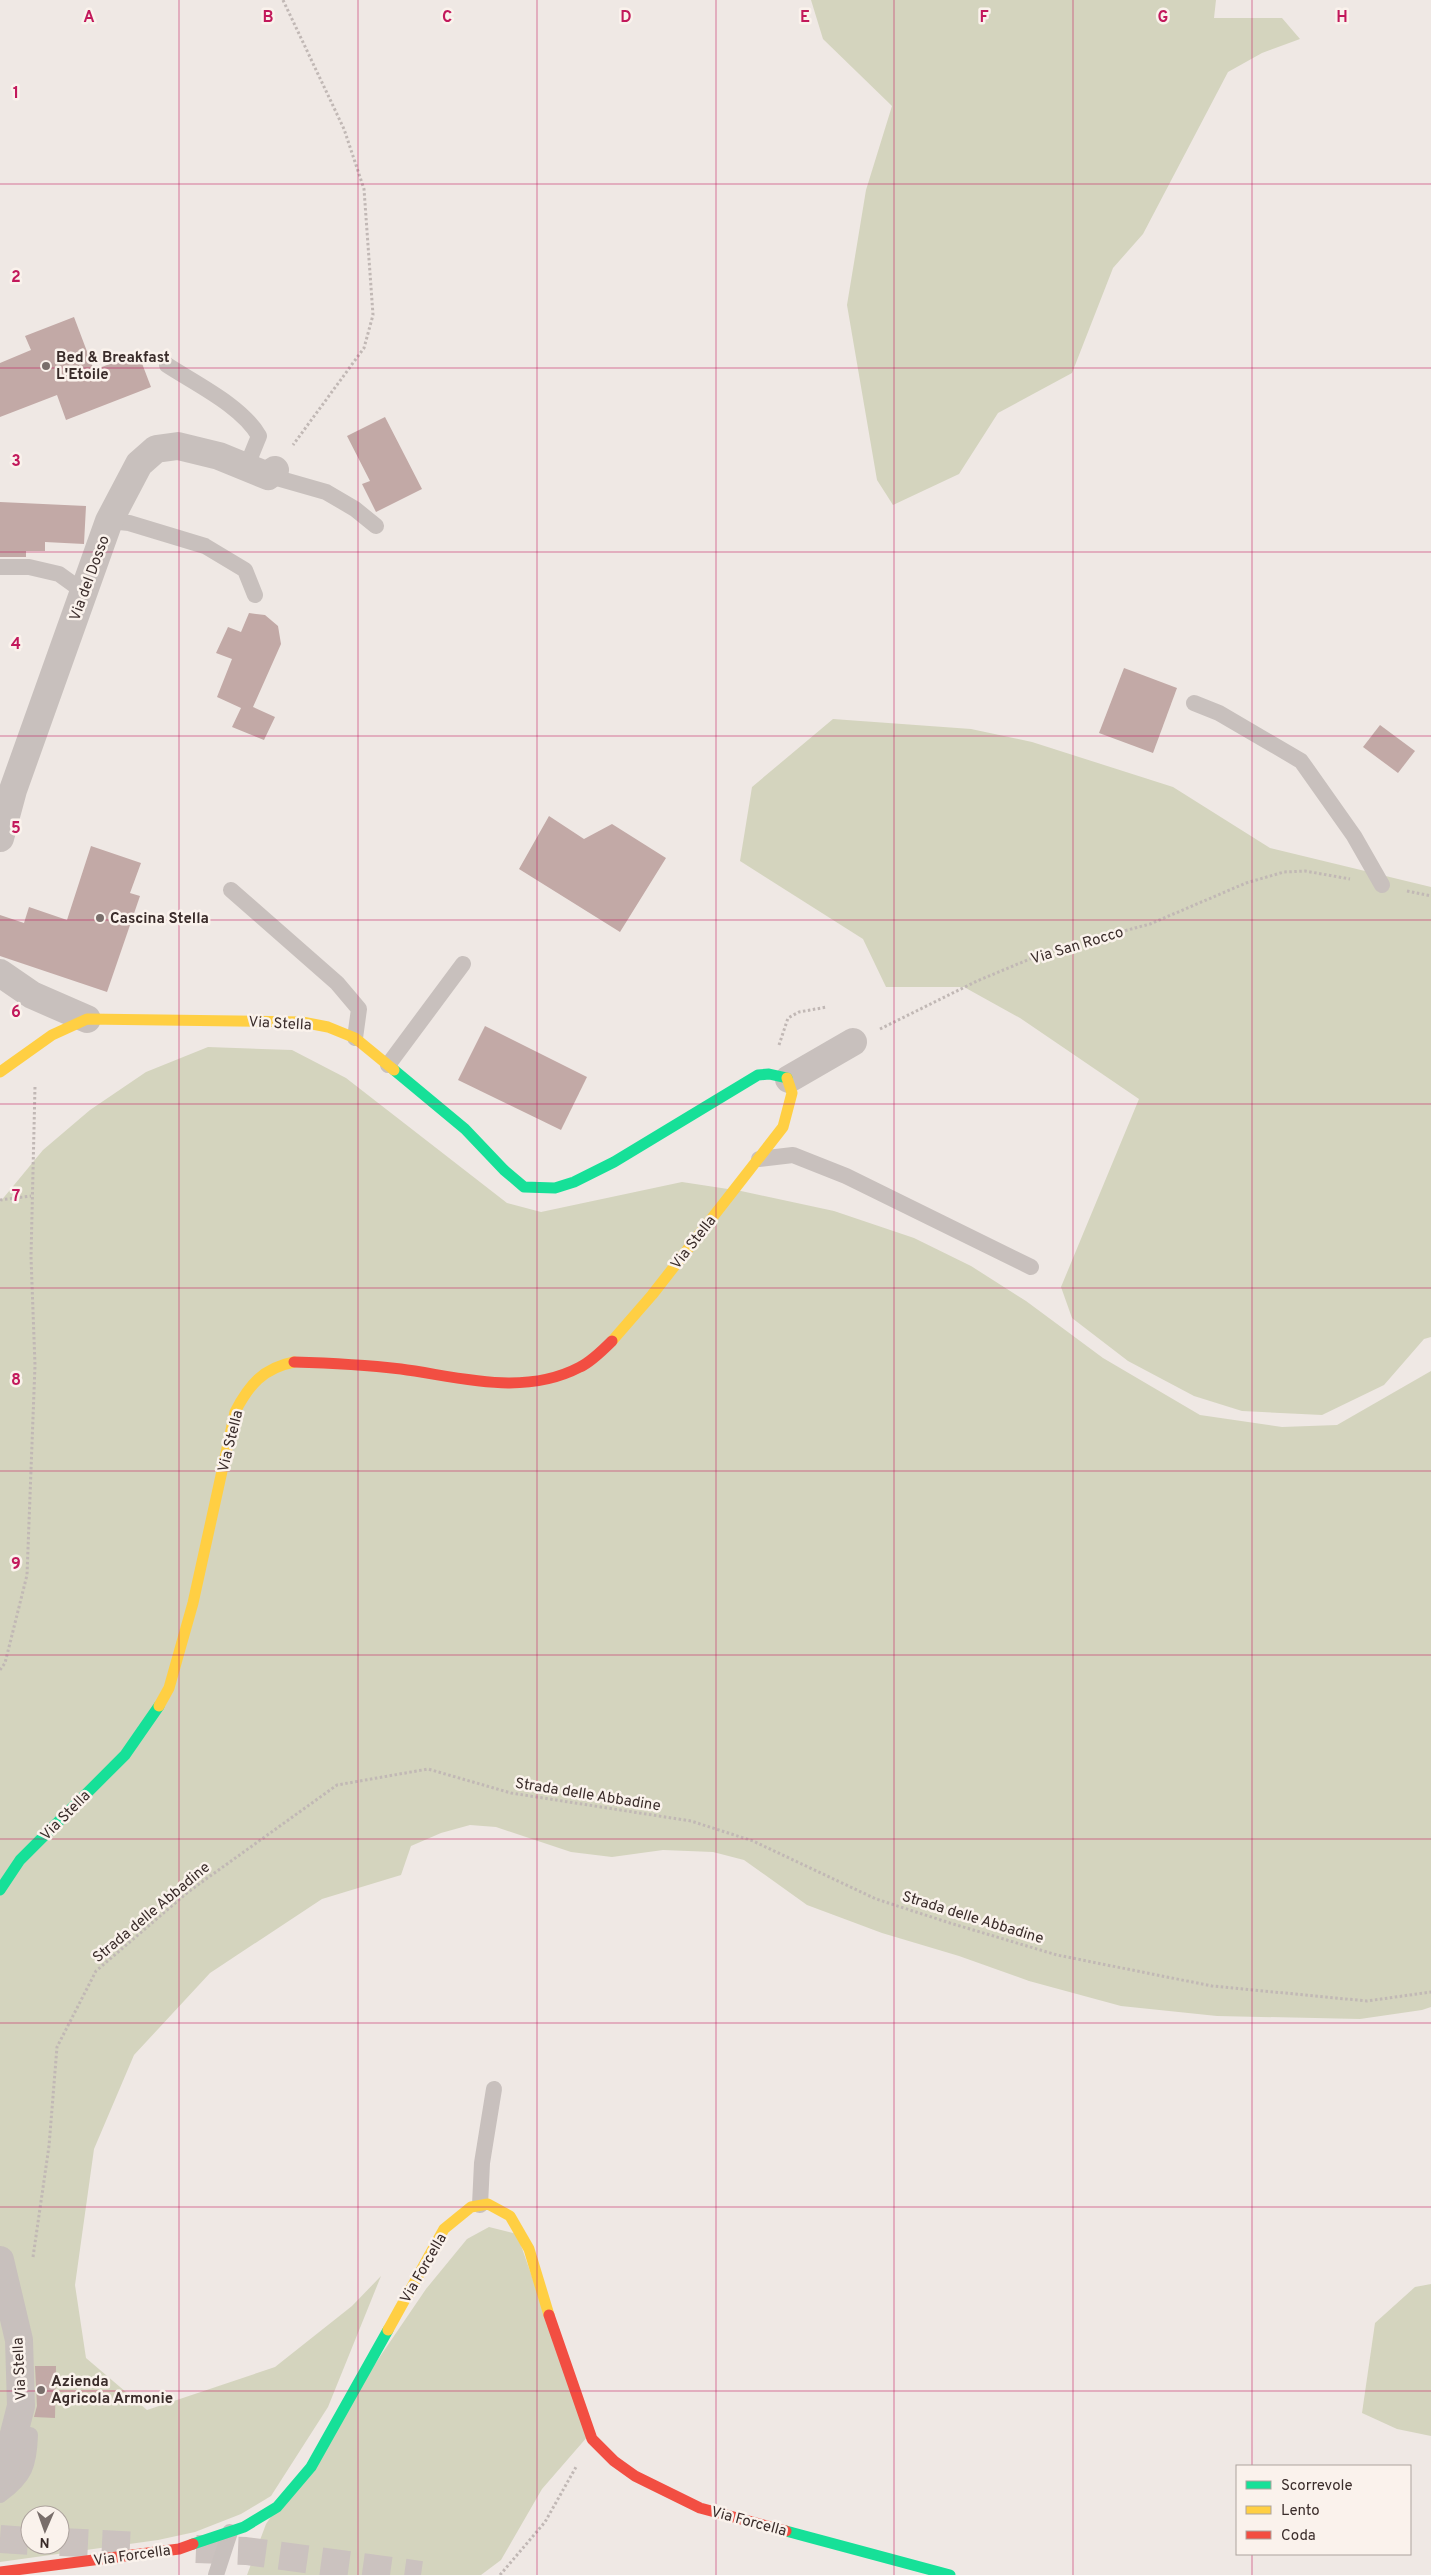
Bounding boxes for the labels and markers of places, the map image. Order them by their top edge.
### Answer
place label: Bed & Breakfast L'Etoile [56,349,170,385]
marker: Bed & Breakfast L'Etoile [40,360,52,372]
place label: Cascina Stella [110,910,209,929]
marker: Cascina Stella [94,912,106,924]
place label: Azienda Agricola Armonie [51,2373,173,2409]
marker: Azienda Agricola Armonie [35,2384,47,2396]

